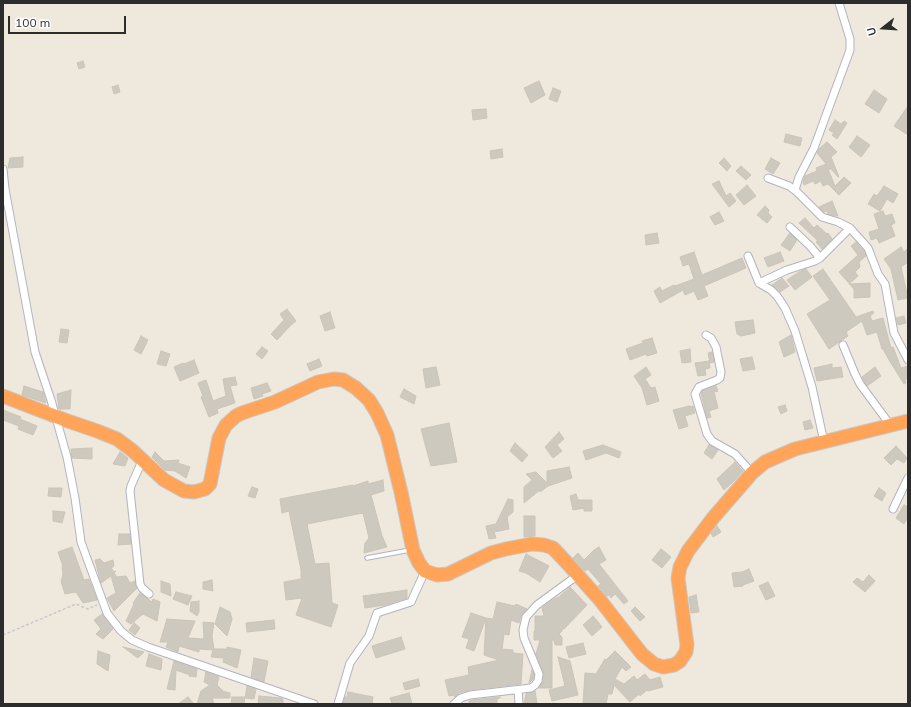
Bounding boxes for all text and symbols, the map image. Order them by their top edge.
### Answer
scale bar [10,8,128,34]
north arrow [863,8,903,48]
text: 100 m [15,15,50,30]
text: U [864,26,879,37]

